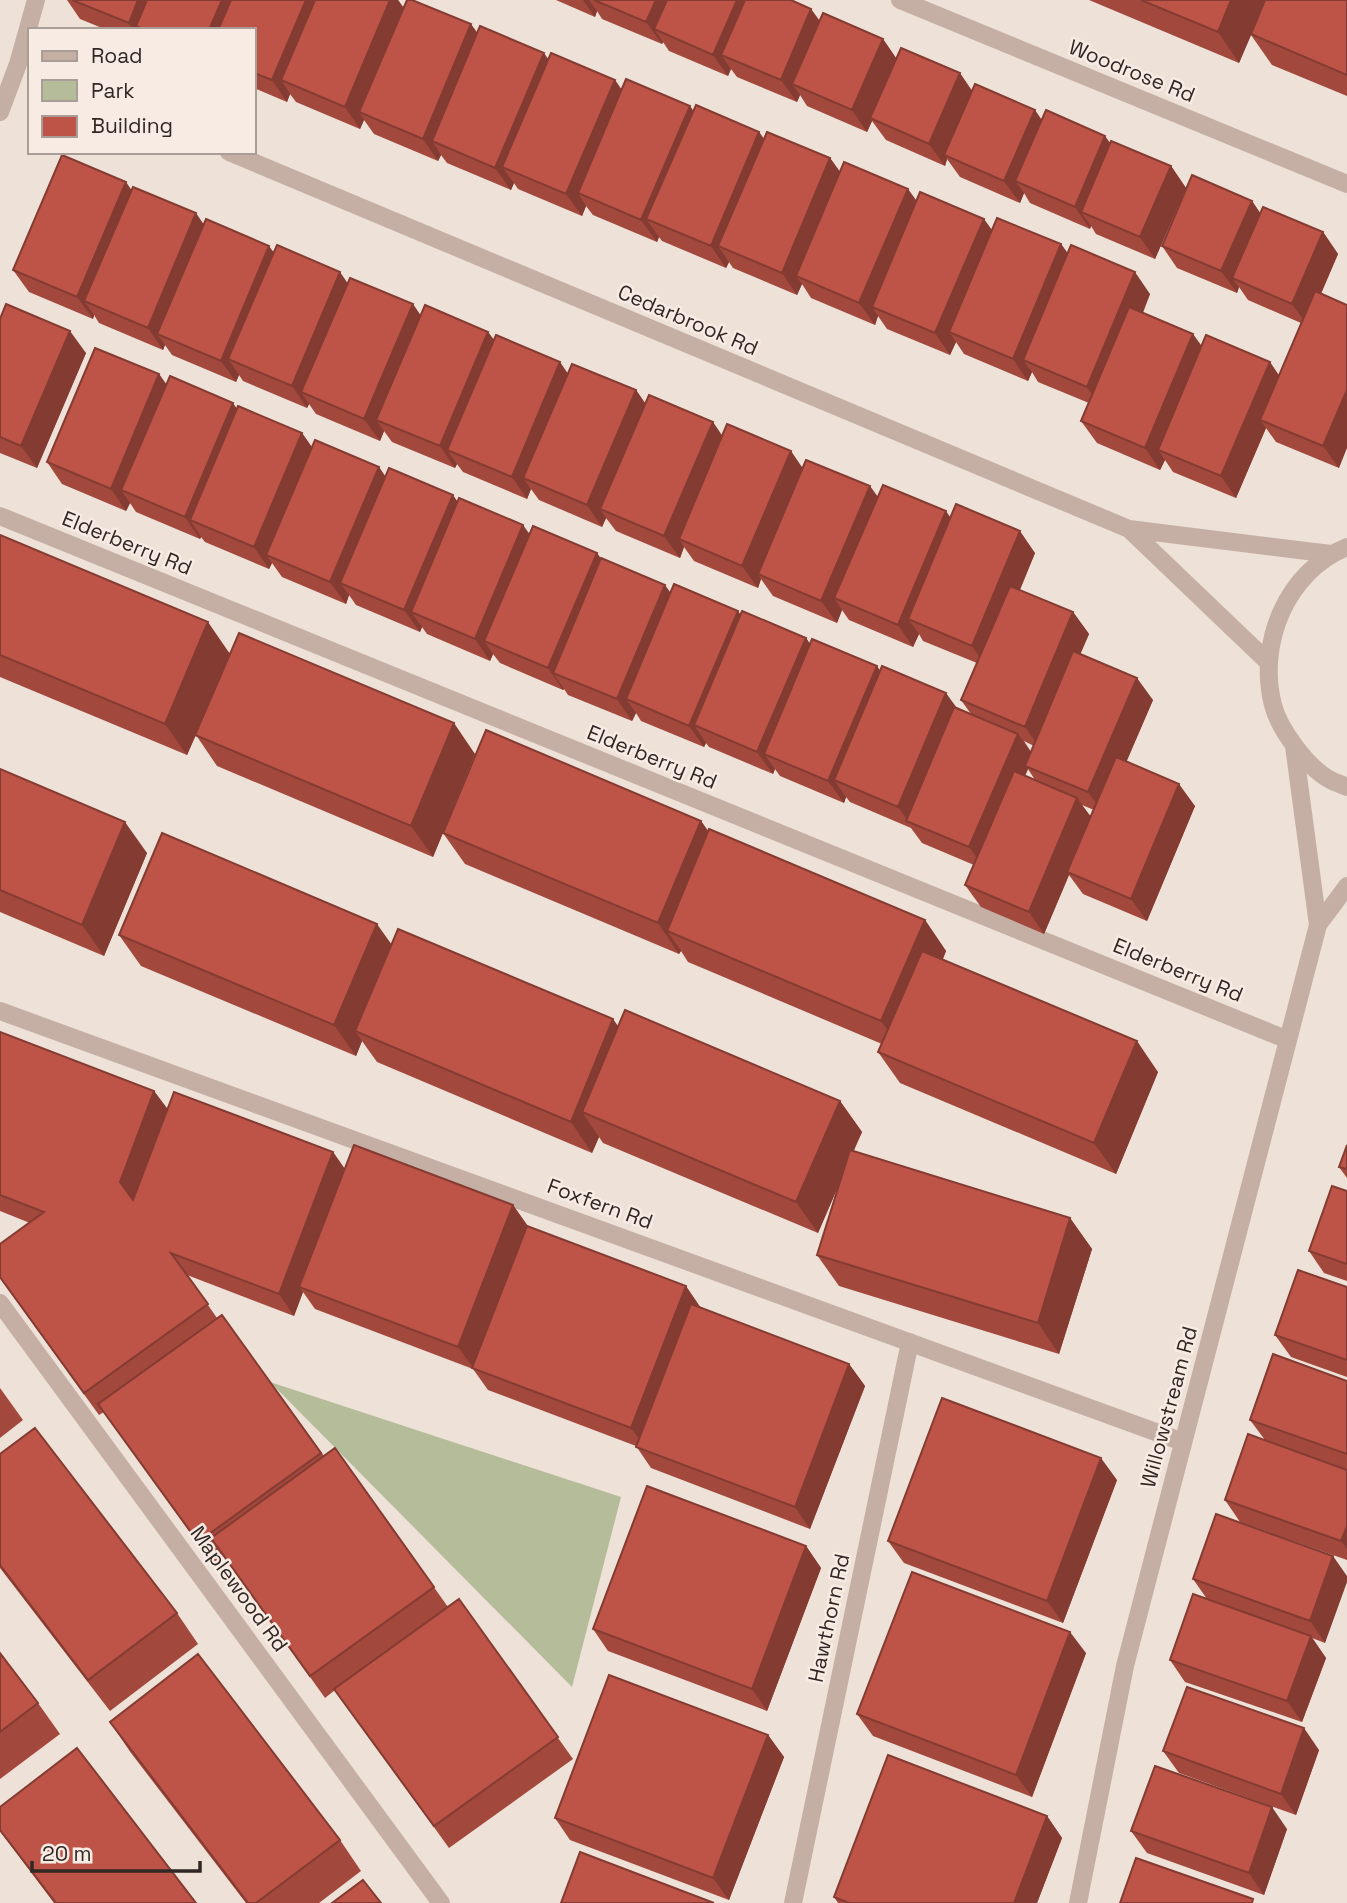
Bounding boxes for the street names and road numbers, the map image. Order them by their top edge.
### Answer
street label: Woodrose Rd [1065,33,1199,108]
street label: Cedarbrook Rd [614,278,762,361]
street label: Elderberry Rd [58,504,196,581]
street label: Elderberry Rd [583,718,721,795]
street label: Elderberry Rd [1109,931,1247,1008]
street label: Foxfern Rd [544,1172,657,1235]
street label: Willowstream Rd [1134,1323,1203,1491]
street label: Maplewood Rd [185,1520,294,1657]
street label: Hawthorn Rd [802,1551,855,1685]

